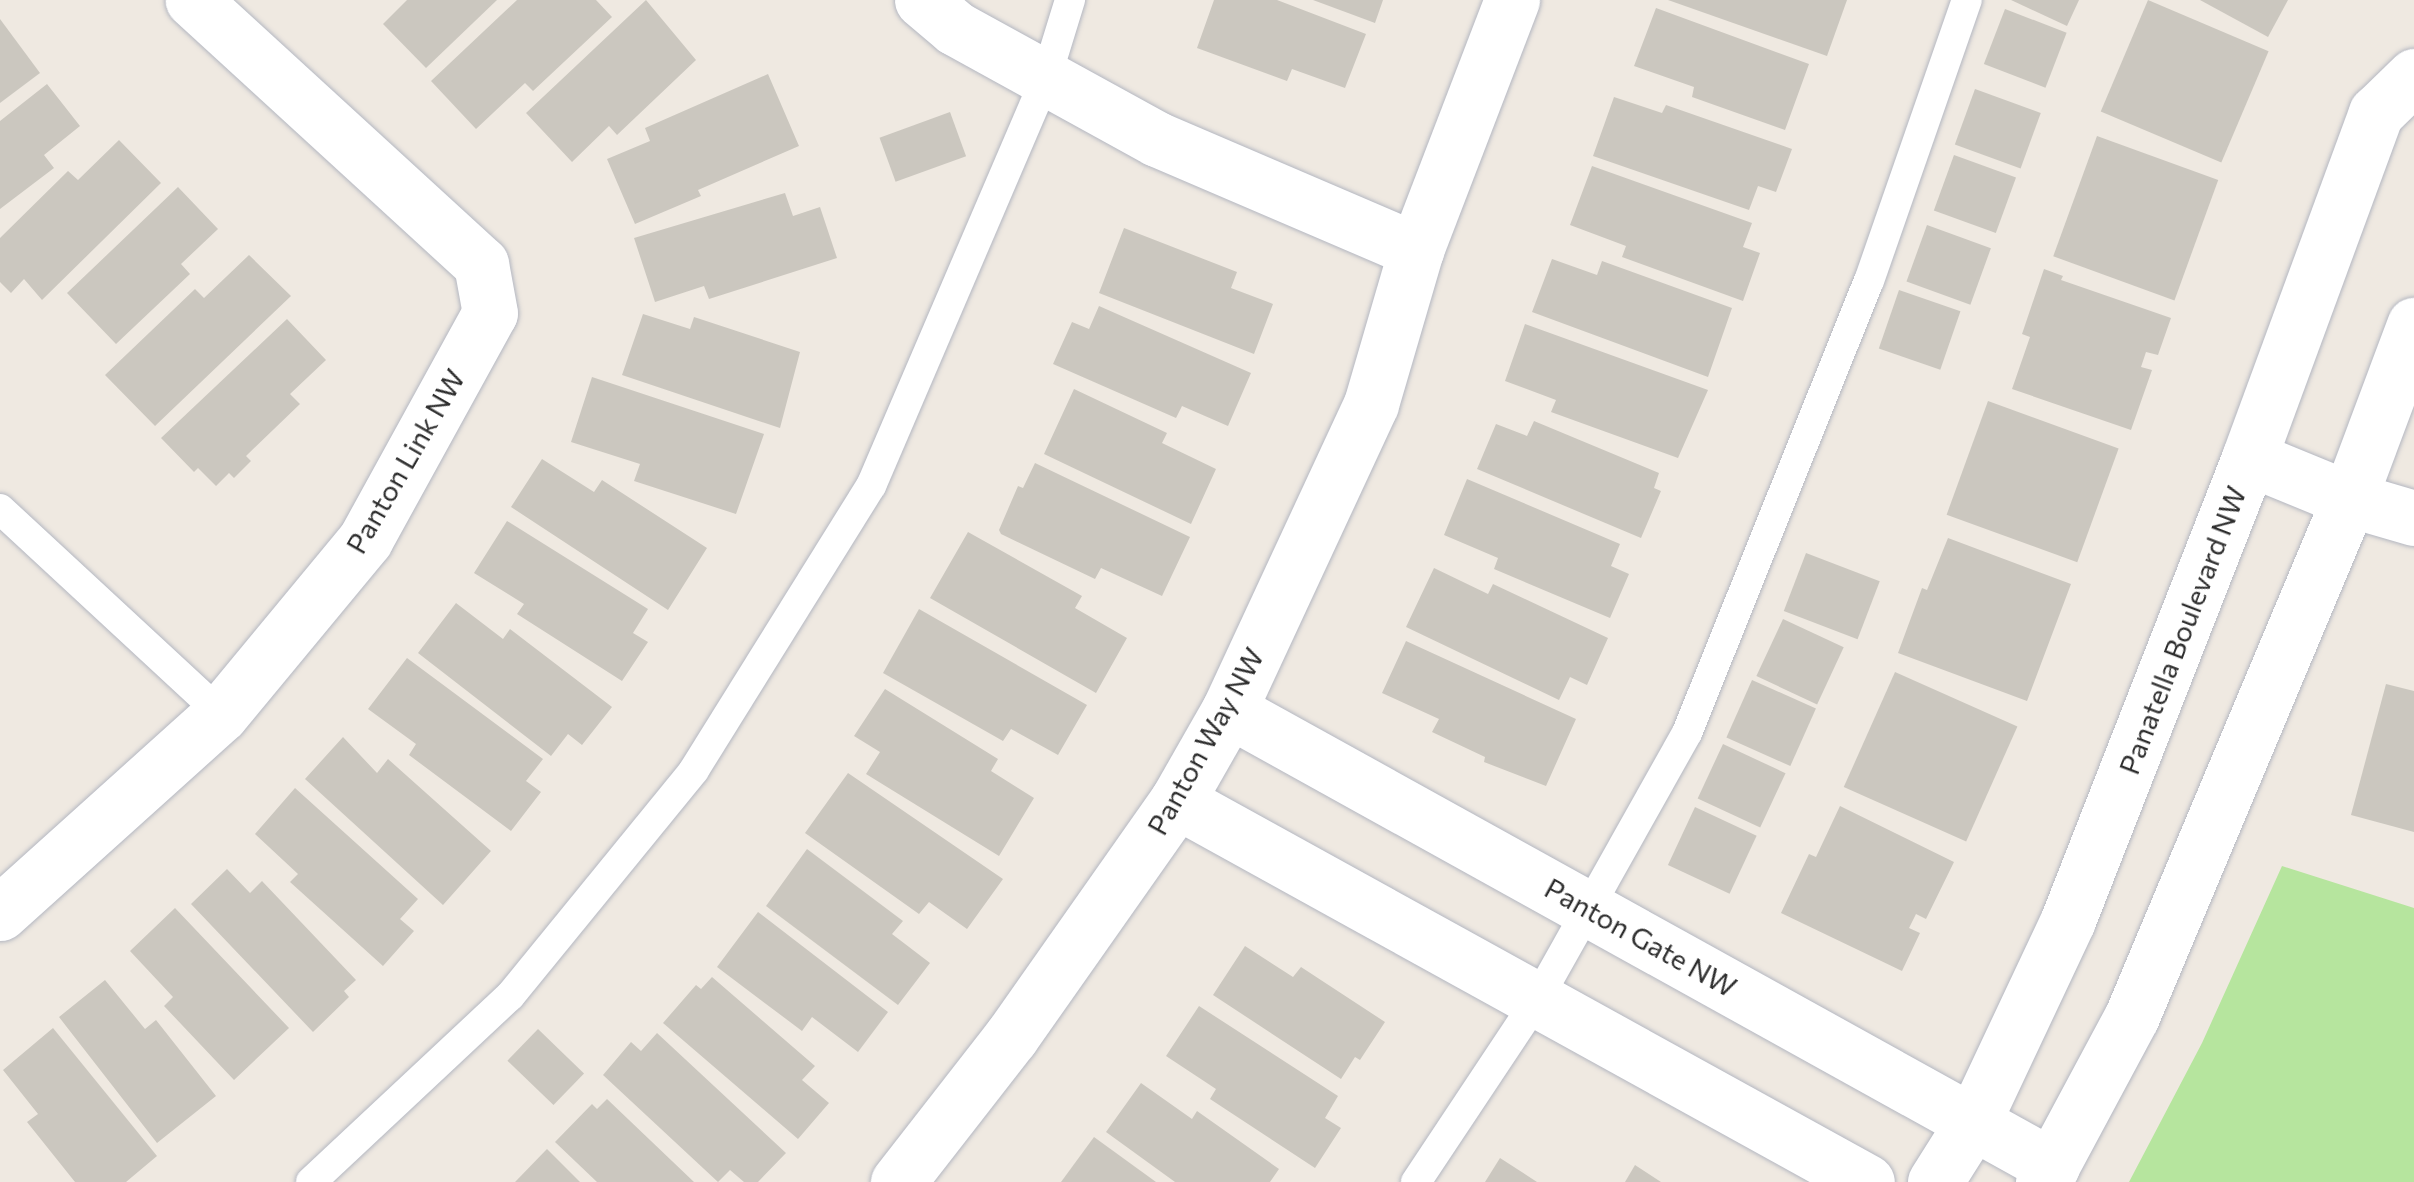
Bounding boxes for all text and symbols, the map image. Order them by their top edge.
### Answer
street label: Panton Link NW [339,363,471,559]
street label: Panatella Boulevard NW [2112,481,2252,779]
street label: Panton Way NW [1140,642,1270,840]
street label: Panton Gate NW [1539,870,1743,1004]

